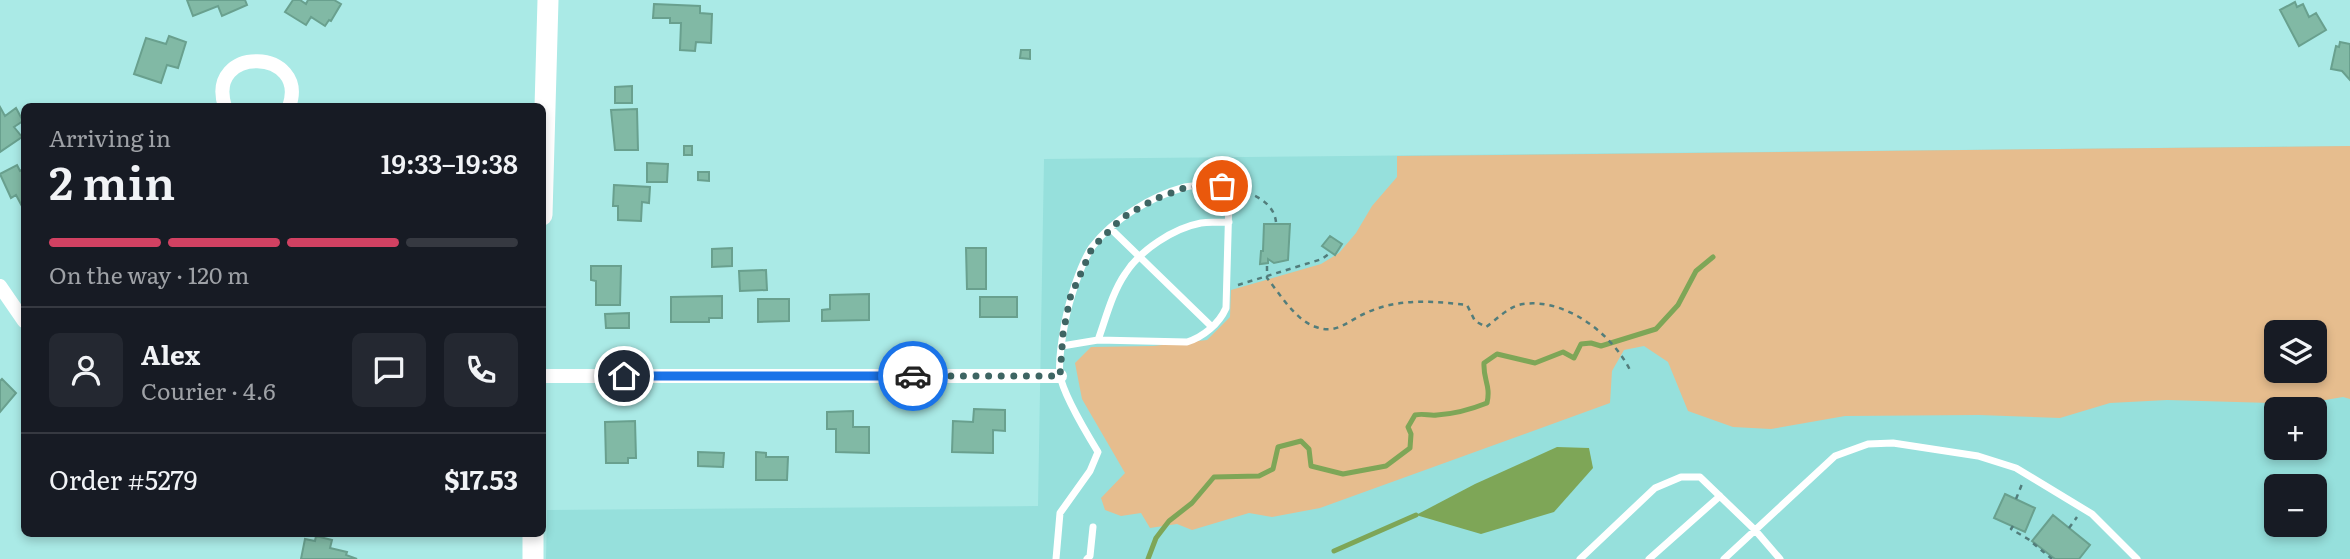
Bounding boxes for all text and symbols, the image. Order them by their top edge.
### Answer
text: Arriving in [49,120,171,154]
text: 19:33–19:38 [381,143,518,182]
text: 2 min [49,146,175,214]
pin [1192,156,1252,216]
icon: bag [1203,167,1241,205]
text: On the way · 120 m [49,257,249,291]
map controls [2264,320,2327,537]
button: layers [2264,320,2327,383]
button: person [49,333,123,407]
button: chat [352,333,426,407]
button: phone [444,333,518,407]
text: Alex [141,334,200,373]
courier [878,341,948,411]
pin [594,346,654,406]
icon: home [605,357,643,395]
icon: car [894,357,932,395]
text: Courier · 4.6 [141,373,276,407]
button: + [2264,397,2327,460]
text: Order #5279 [49,459,197,498]
text: $17.53 [444,459,518,498]
button: − [2264,474,2327,537]

